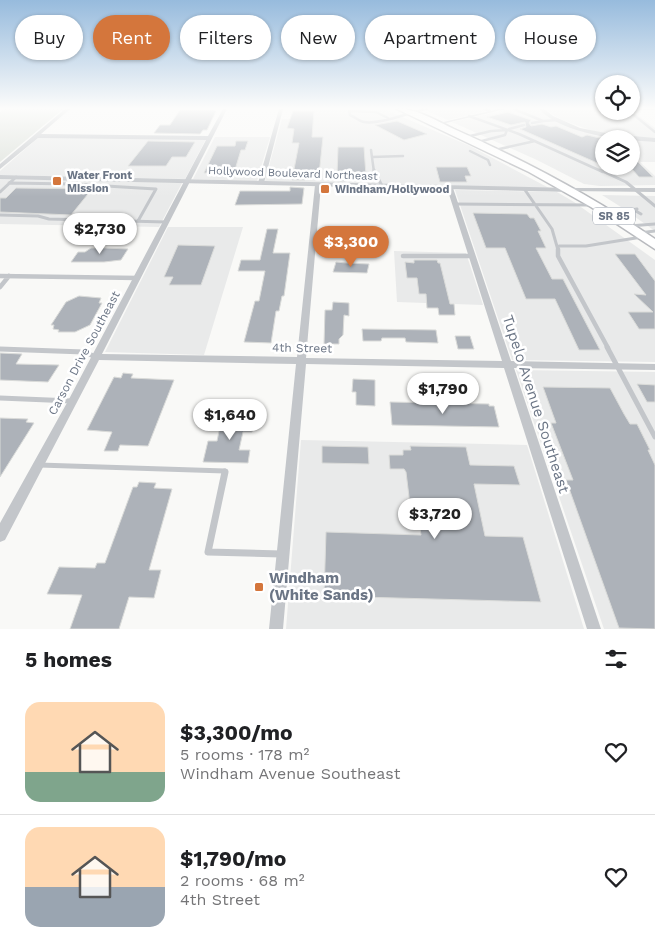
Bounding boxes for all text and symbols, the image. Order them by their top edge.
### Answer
chip: Buy [15,15,83,60]
chip: Rent [93,15,170,60]
chip: Filters [180,15,271,60]
chip: New [281,15,355,60]
chip: Apartment [365,15,495,60]
chip: House [505,15,596,60]
map controls [595,75,640,175]
button: locate [595,75,640,120]
button: layers [595,130,640,175]
street label: Hollywood Boulevard Northeast [208,164,378,183]
place label: Water Front Mission [67,169,132,195]
marker: Water Front Mission [51,175,63,187]
marker: Windham/Hollywood [319,183,331,195]
place label: Windham/Hollywood [335,183,449,196]
road number: SR 85 [593,208,635,225]
pin: $2,730 [59,212,141,255]
text: $2,730 [74,219,126,238]
pin: $3,300 [310,226,392,268]
text: $3,300 [324,232,378,251]
street label: Carson Drive Southeast [45,289,123,417]
street label: Tupelo Avenue Southeast [499,313,574,496]
street label: 4th Street [272,340,332,356]
pin: $1,790 [402,372,484,415]
text: $1,790 [418,379,468,398]
pin: $1,640 [189,398,271,441]
text: $1,640 [204,405,256,424]
pin: $3,720 [394,498,476,540]
text: $3,720 [409,504,461,523]
place label: Windham (White Sands) [269,569,374,604]
marker: Windham (White Sands) [253,581,265,593]
icon: filters [602,645,630,673]
text: 5 homes [25,647,112,672]
text: $3,300/mo [180,720,292,745]
icon: home [65,722,125,782]
icon: heart [602,738,630,766]
text: 5 rooms · 178 m² [180,745,309,764]
text: Windham Avenue Southeast [180,764,400,783]
text: $1,790/mo [180,846,286,871]
icon: home [65,847,125,907]
icon: heart [602,863,630,891]
text: 2 rooms · 68 m² [180,871,305,890]
text: 4th Street [180,890,260,909]

